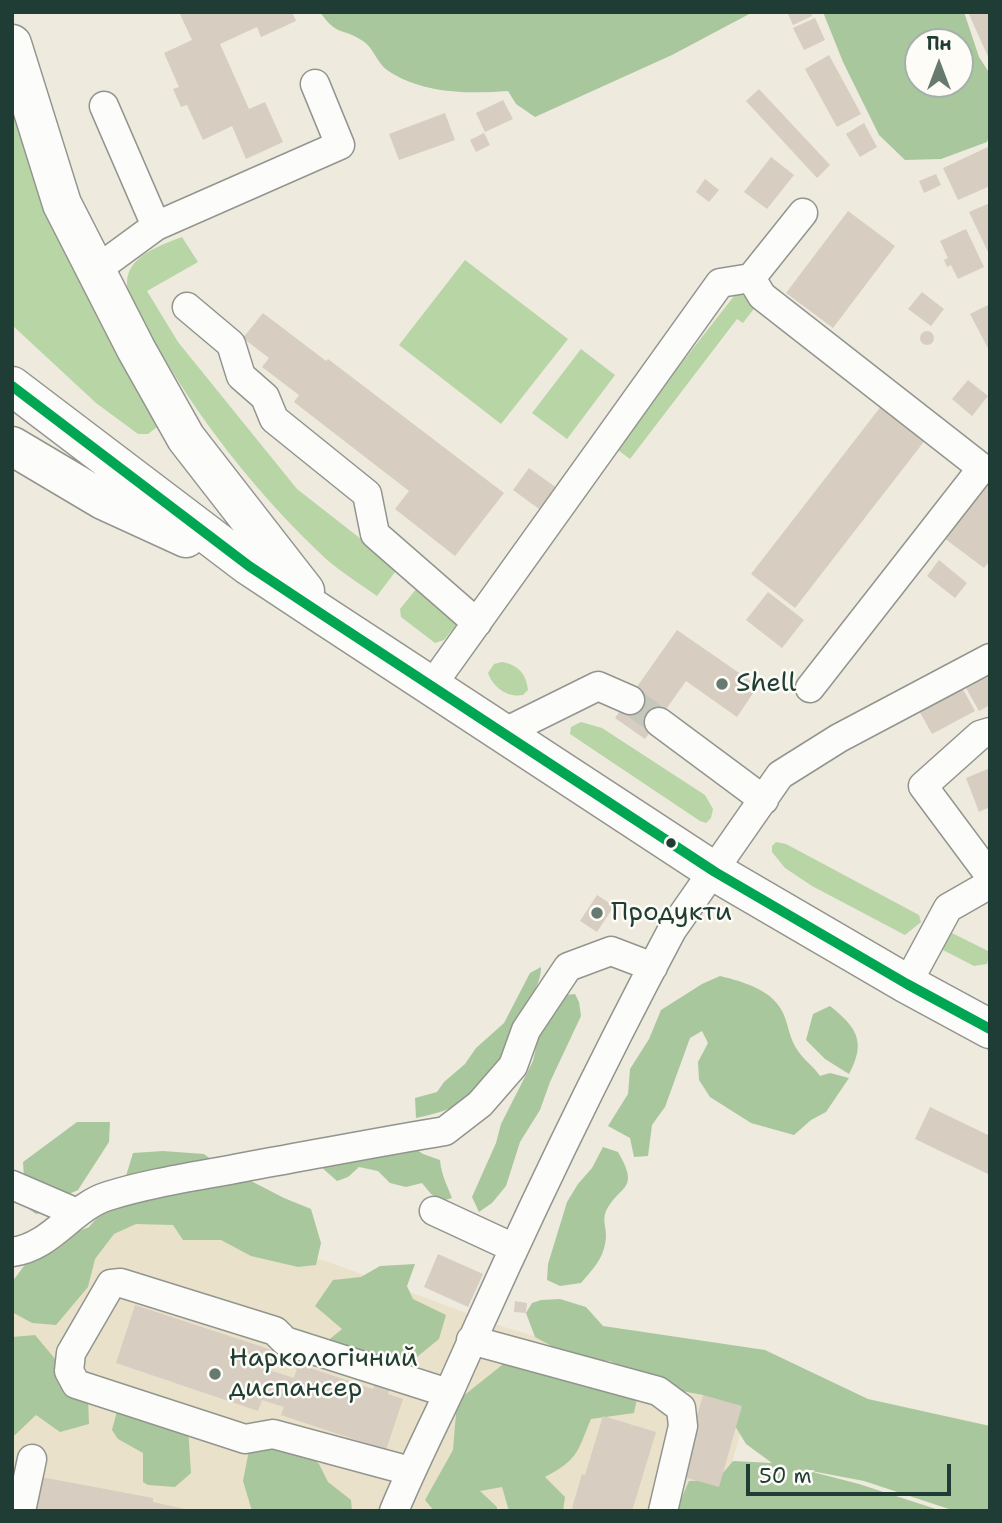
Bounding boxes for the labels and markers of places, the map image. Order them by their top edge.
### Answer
place label: Shell [736,668,796,700]
marker: Shell [714,676,730,692]
unlabelled marker [664,836,678,850]
place label: Продукти [611,897,732,929]
marker: Продукти [589,905,605,921]
place label: Наркологічний диспансер [229,1343,418,1404]
marker: Наркологічний диспансер [207,1366,223,1382]

